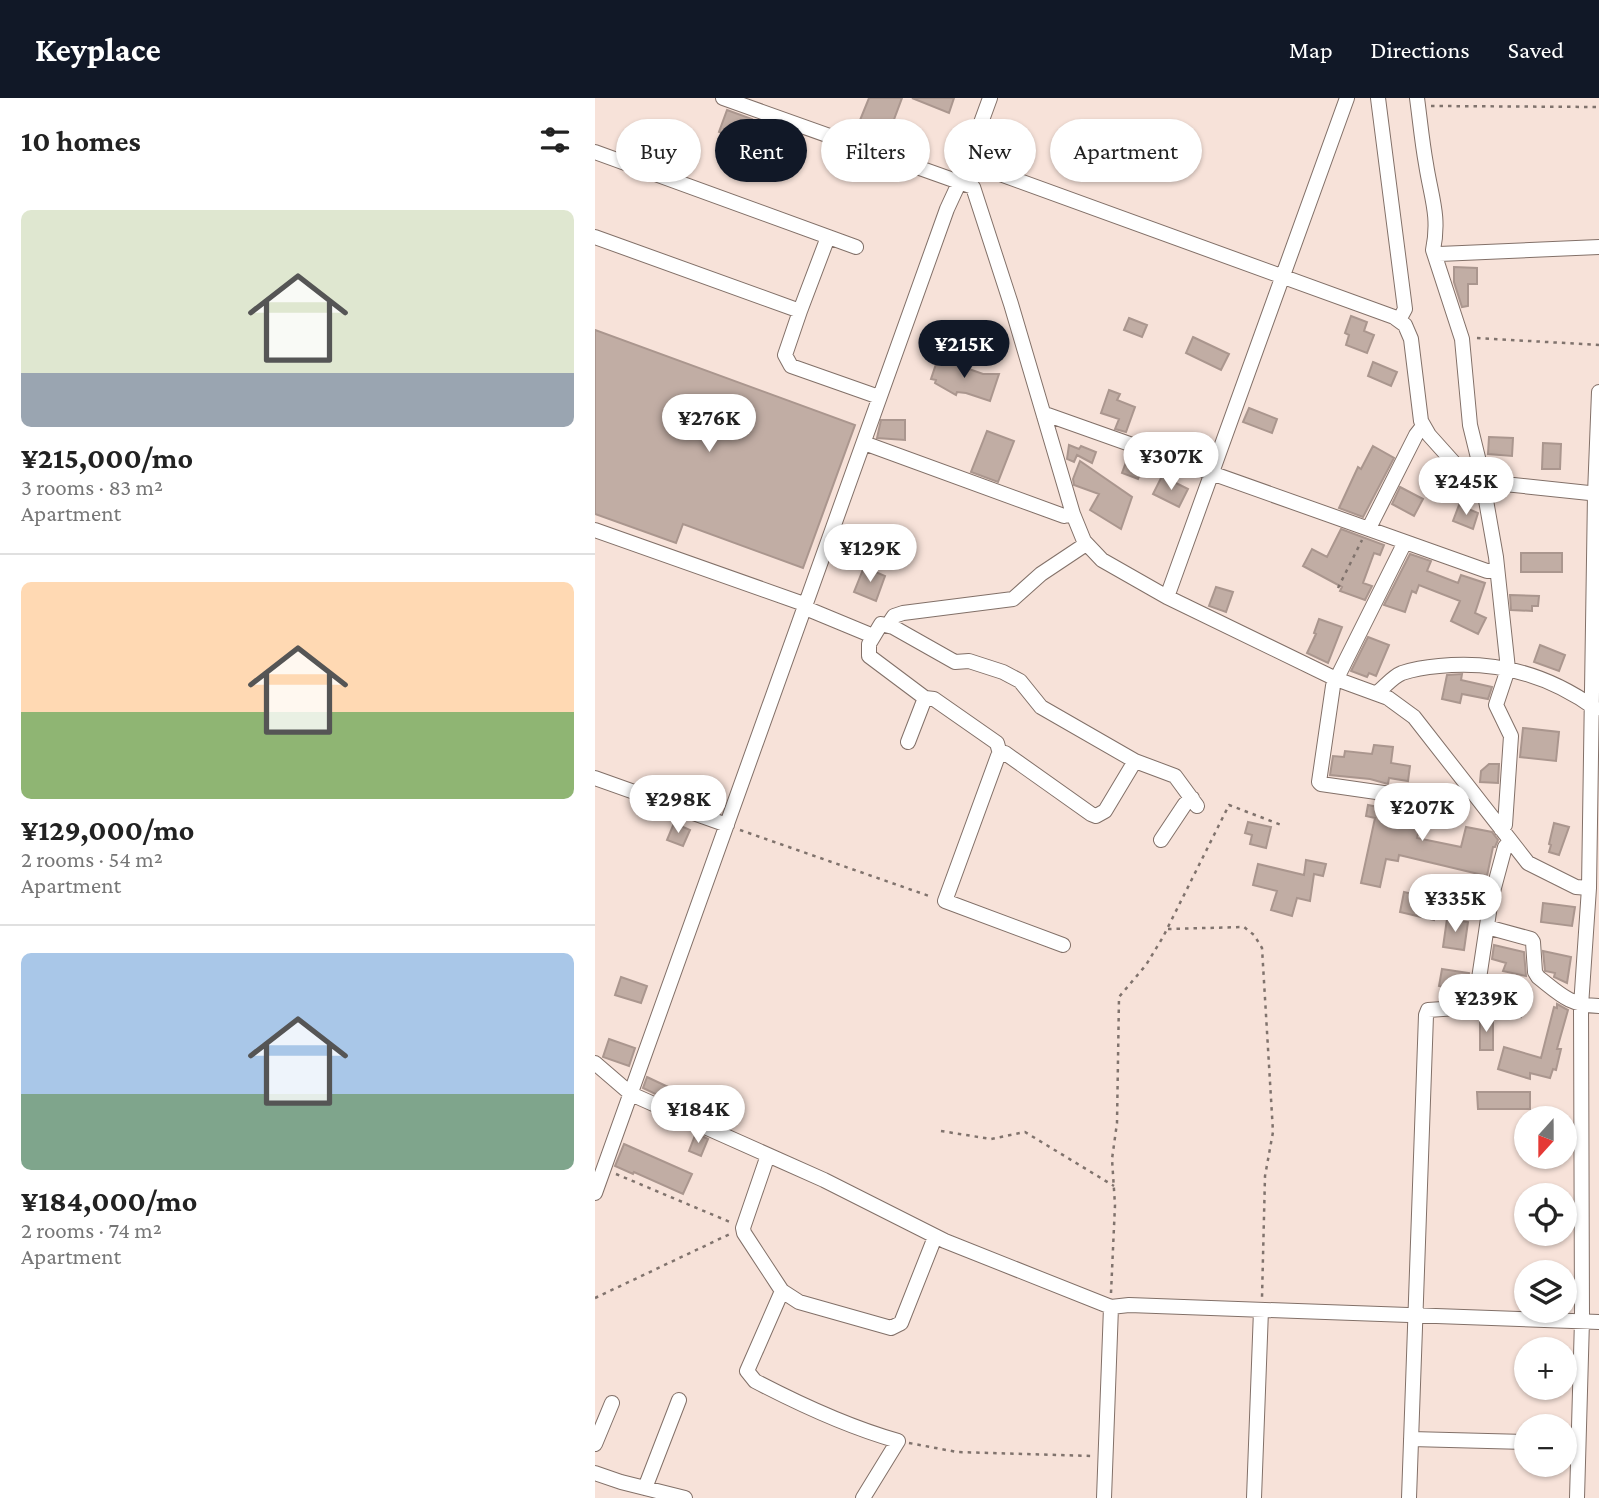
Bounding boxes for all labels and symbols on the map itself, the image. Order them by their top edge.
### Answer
pin: ¥215K [915,320,1013,380]
pin: ¥276K [660,394,758,454]
pin: ¥307K [1122,432,1220,492]
pin: ¥245K [1417,458,1515,517]
pin: ¥129K [821,524,919,584]
pin: ¥298K [629,776,727,835]
pin: ¥207K [1373,784,1471,843]
pin: ¥335K [1406,874,1504,934]
pin: ¥239K [1437,974,1535,1034]
pin: ¥184K [649,1086,747,1145]
north arrow [1514,1106,1577,1169]

